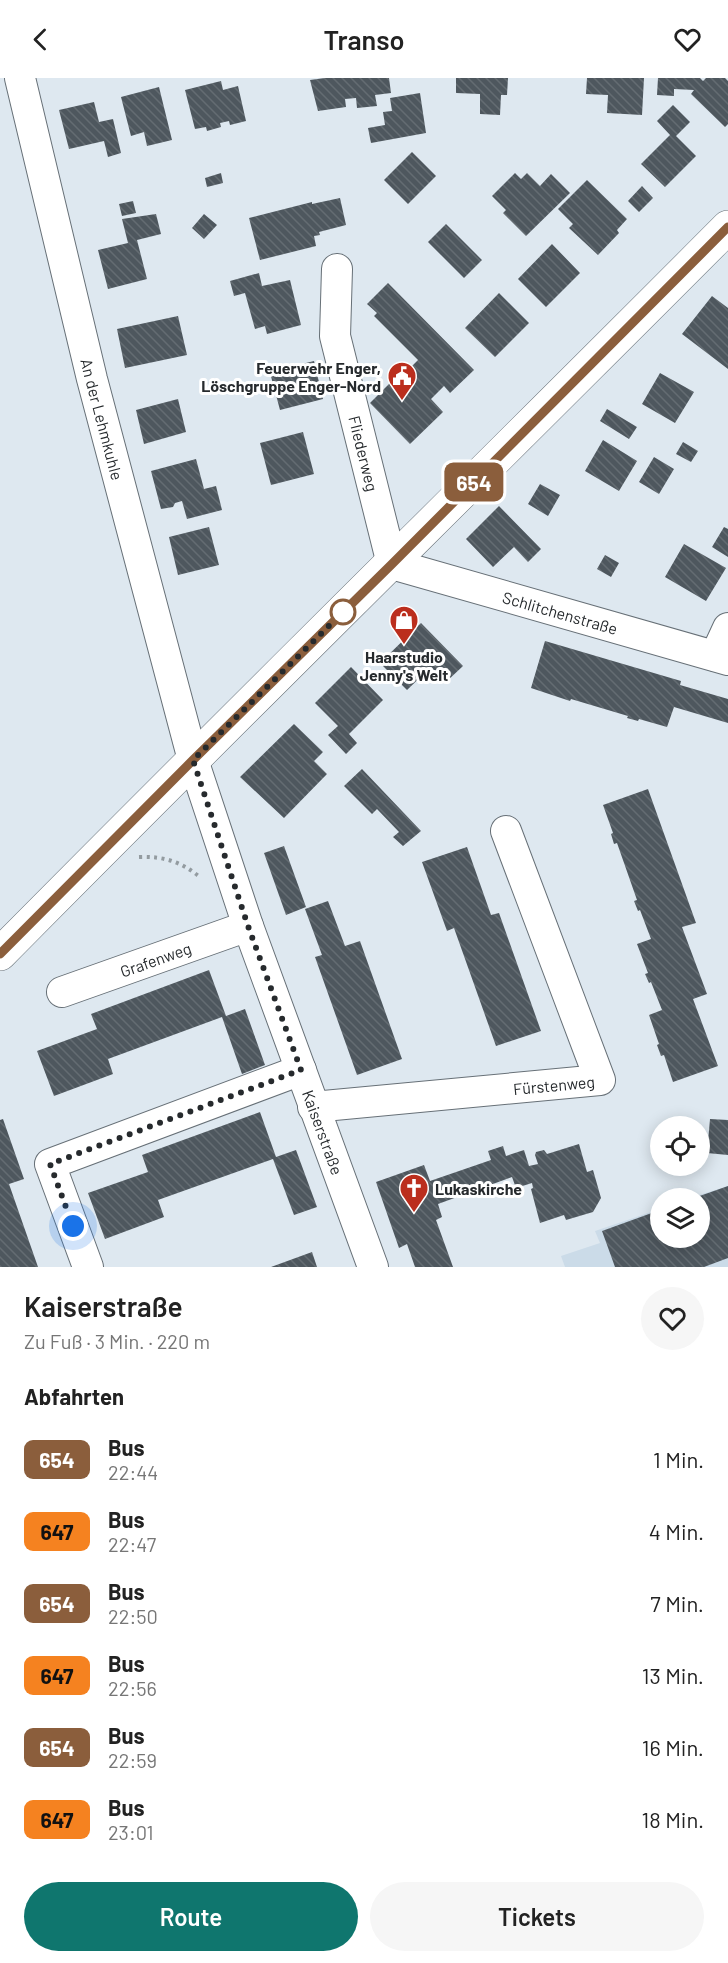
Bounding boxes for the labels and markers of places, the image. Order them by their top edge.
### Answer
place label: Feuerwehr Enger, Löschgruppe Enger-Nord [201,358,381,395]
public building icon: Feuerwehr Enger, Löschgruppe Enger-Nord [386,360,418,402]
unlabelled marker [330,599,356,625]
shop icon: Haarstudio Jenny's Welt [388,604,420,646]
place label: Haarstudio Jenny's Welt [360,647,448,684]
church icon: Lukaskirche [398,1172,430,1214]
place label: Lukaskirche [435,1179,522,1198]

